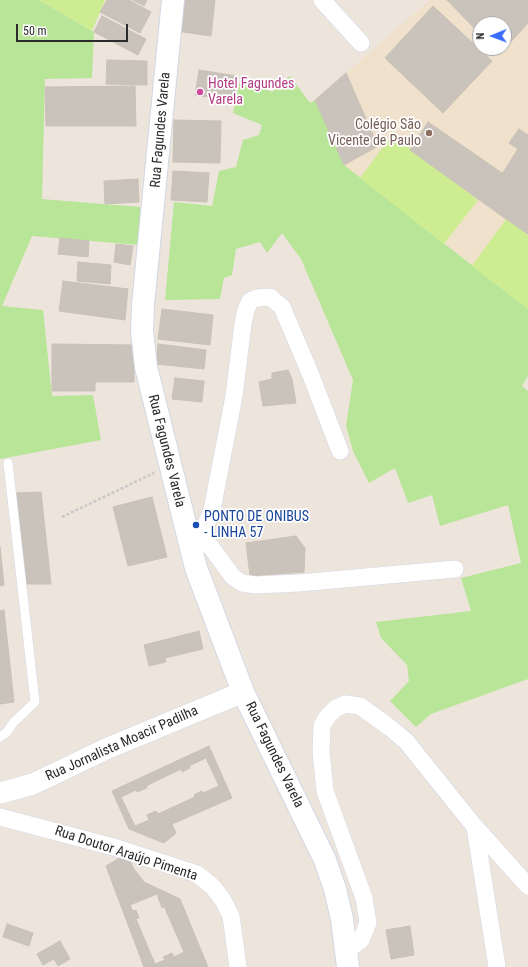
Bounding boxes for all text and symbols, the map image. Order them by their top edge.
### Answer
scale bar [18,16,130,42]
north arrow [472,16,512,56]
text: 50 m [23,24,47,38]
text: N [474,33,487,40]
street label: Rua Fagundes Varela [148,72,174,188]
place label: Hotel Fagundes Varela [208,76,294,108]
marker: Hotel Fagundes Varela [195,87,205,97]
place label: Colégio São Vicente de Paulo [328,117,421,150]
marker: Colégio São Vicente de Paulo [424,128,434,138]
street label: Rua Fagundes Varela [144,393,188,509]
place label: PONTO DE ONIBUS - LINHA 57 [204,509,309,542]
marker: PONTO DE ONIBUS - LINHA 57 [191,520,201,530]
street label: Rua Fagundes Varela [241,699,307,811]
street label: Rua Jornalista Moacir Padilha [43,703,201,785]
street label: Rua Doutor Araújo Pimenta [53,823,199,885]

